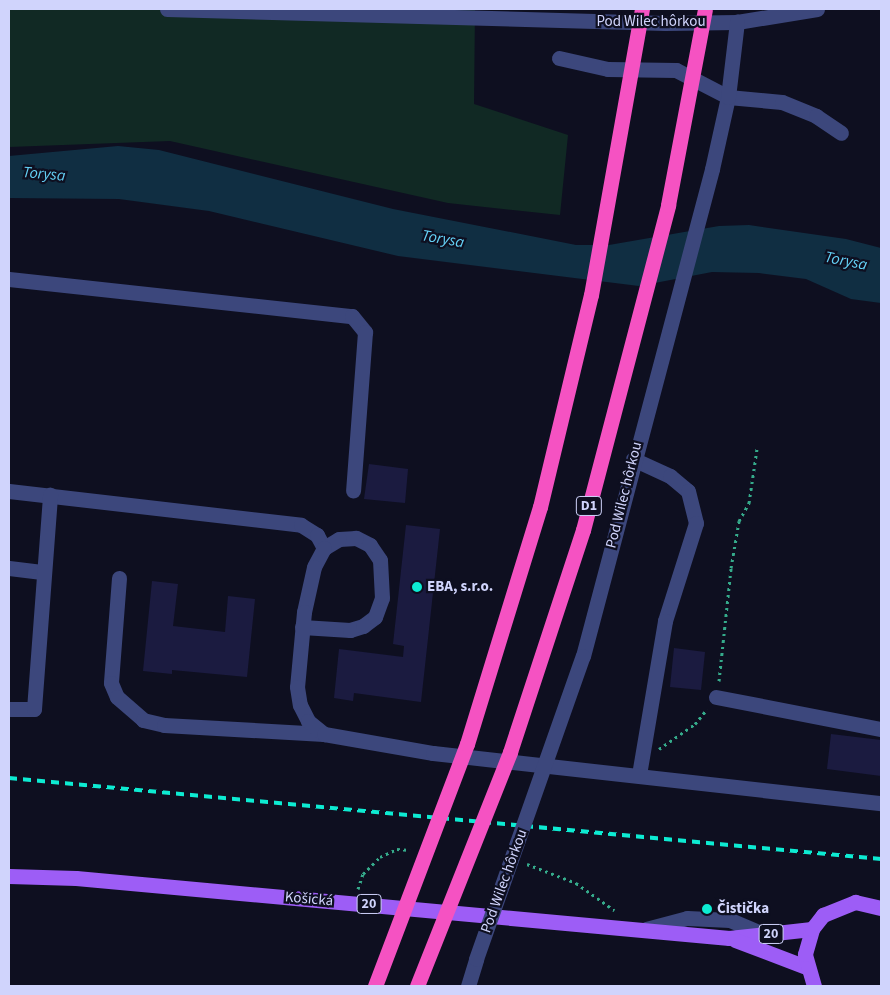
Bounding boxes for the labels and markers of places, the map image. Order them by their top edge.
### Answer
place label: EBA, s.r.o. [427,578,493,596]
marker: EBA, s.r.o. [411,581,423,593]
place label: Čistička [717,900,769,918]
marker: Čistička [701,903,713,915]

